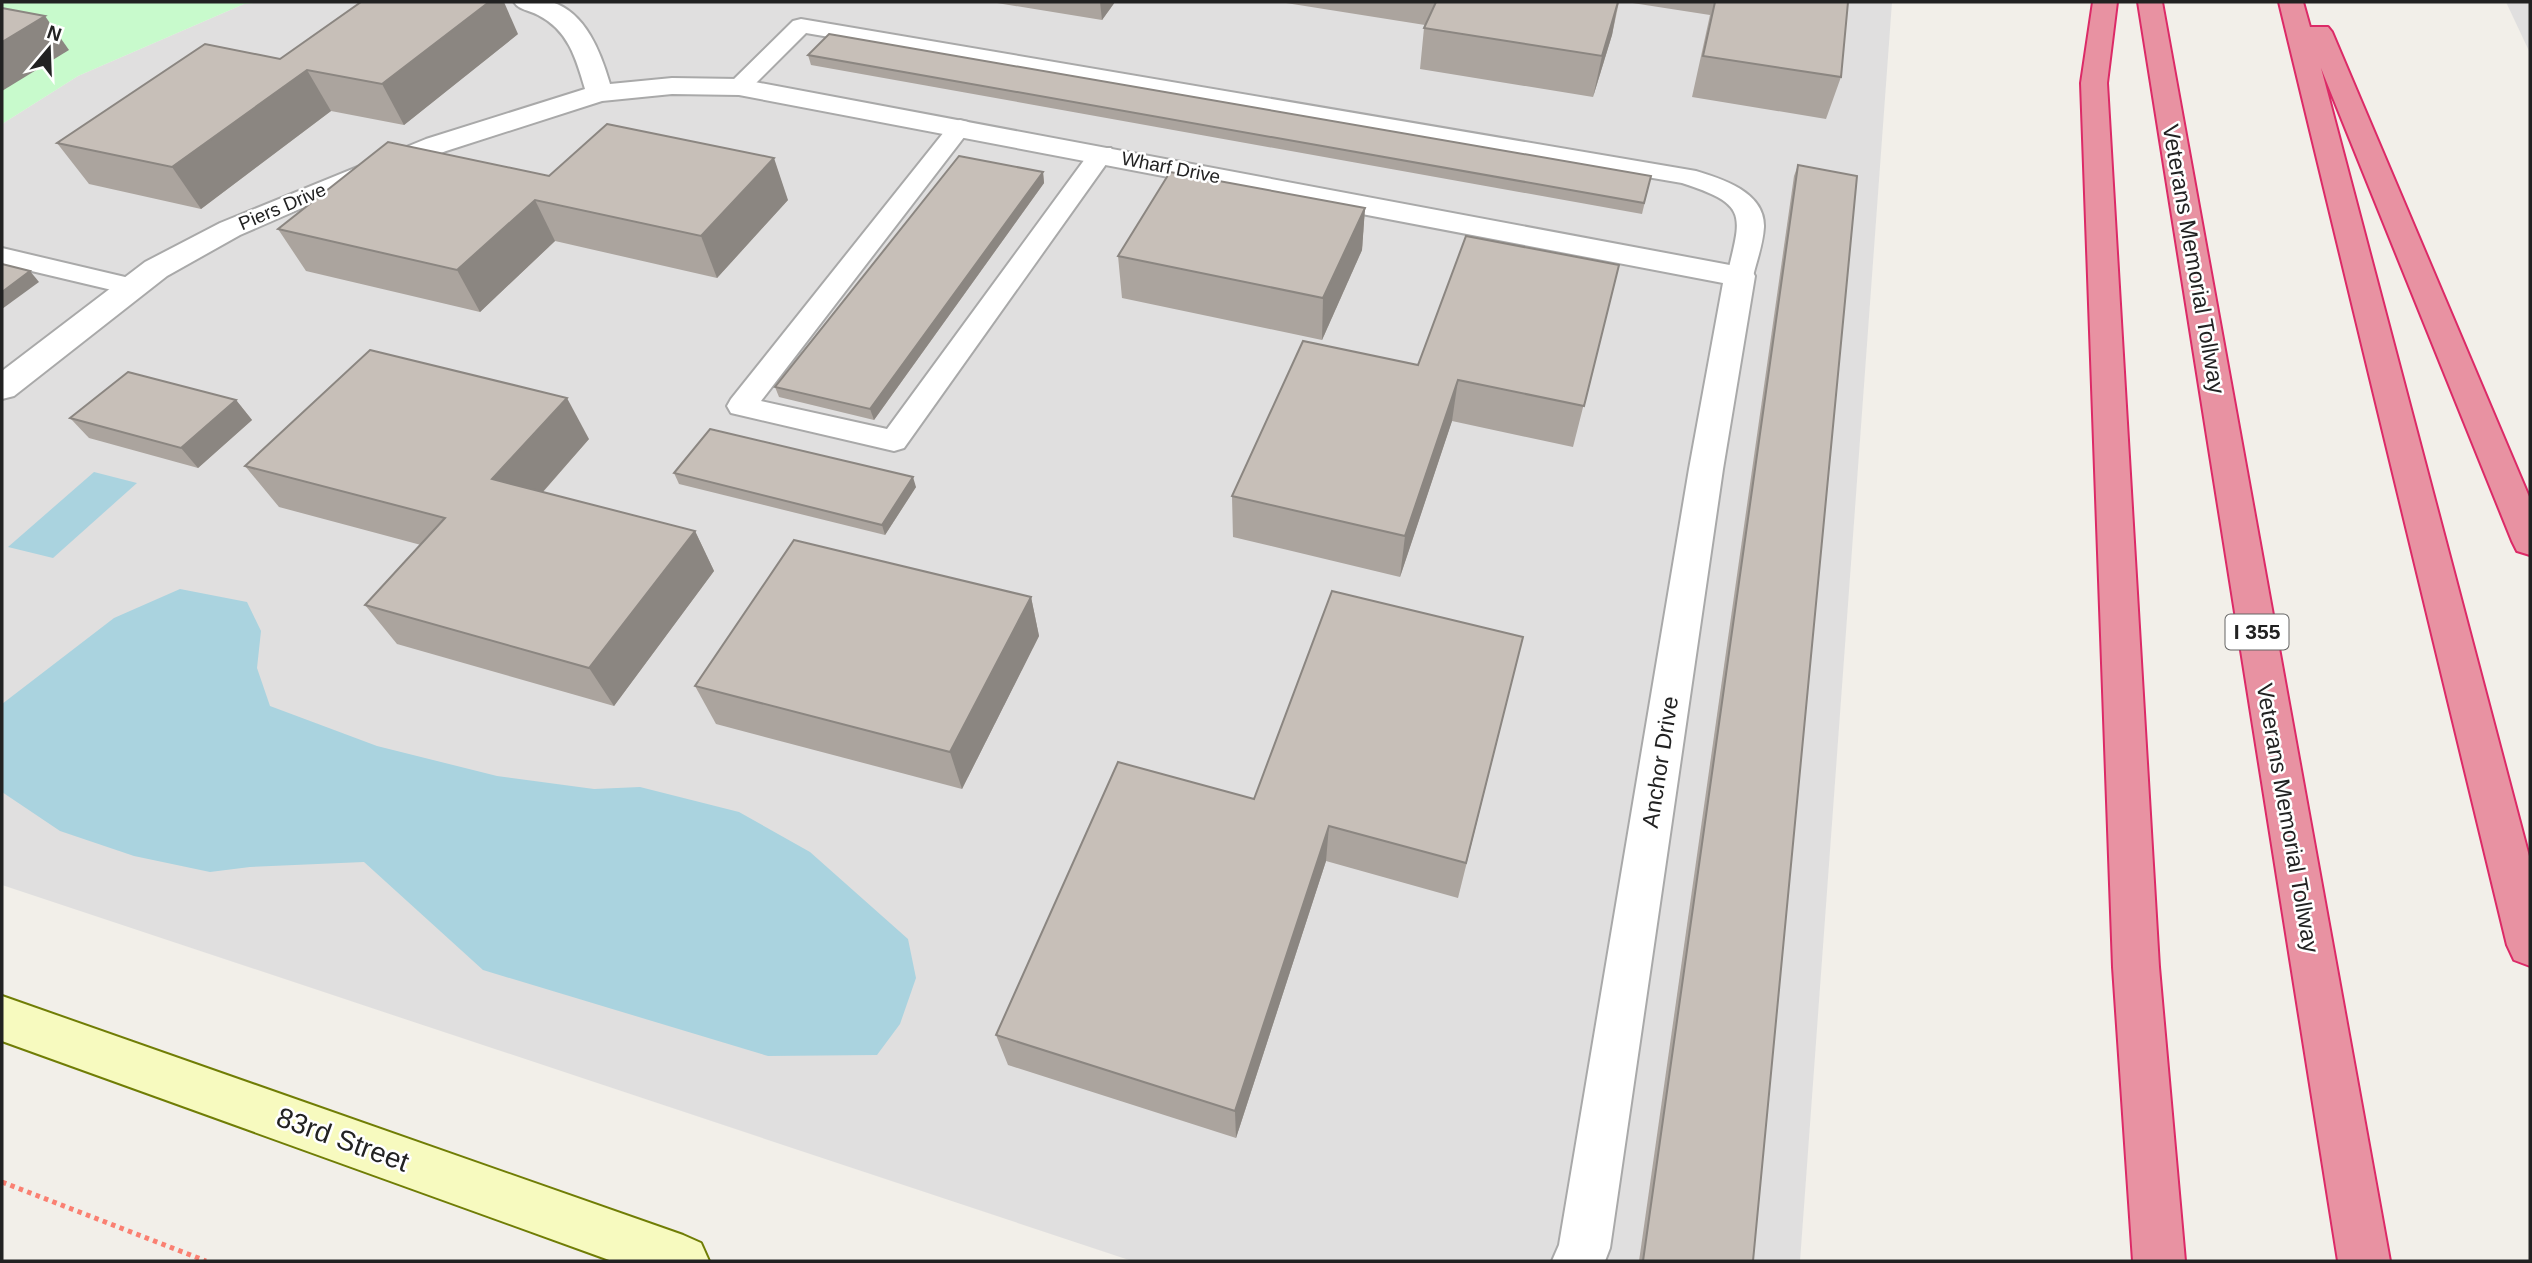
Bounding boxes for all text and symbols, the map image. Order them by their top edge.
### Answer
north arrow [14,14,84,84]
text: N [44,21,64,46]
street label: Veterans Memorial Tollway [2157,122,2231,396]
street label: Wharf Drive [1120,148,1222,187]
street label: Piers Drive [235,179,329,234]
road number: I 355 [2226,614,2288,650]
street label: Veterans Memorial Tollway [2251,681,2325,955]
street label: Anchor Drive [1637,694,1683,830]
street label: 83rd Street [272,1101,413,1178]

